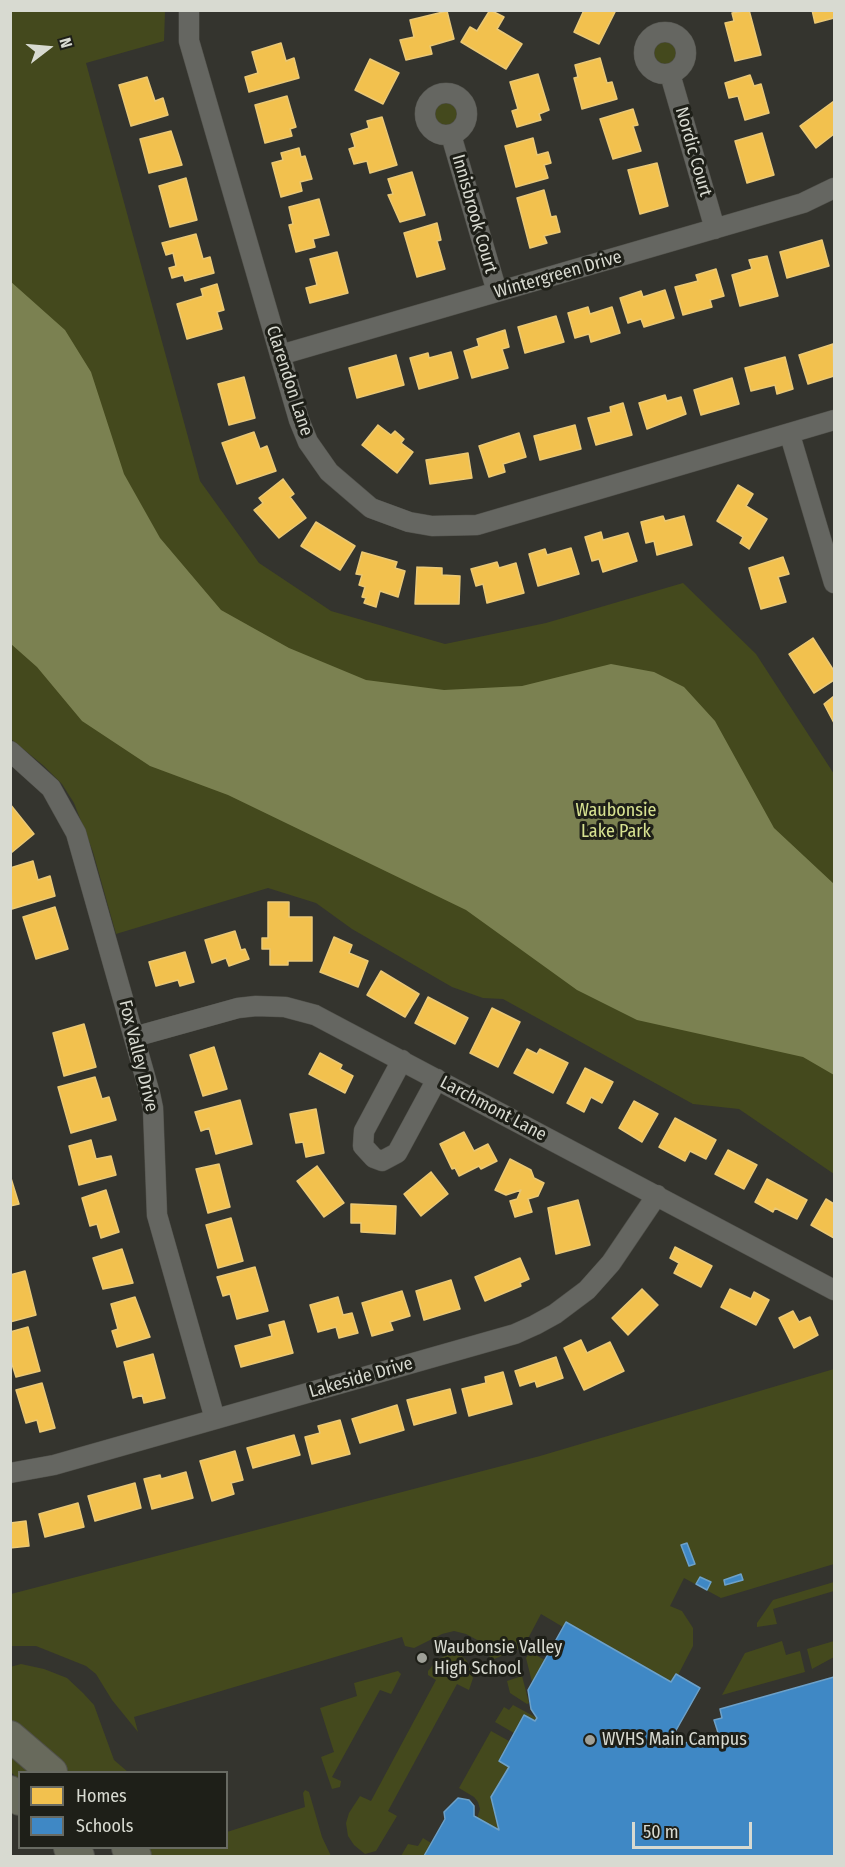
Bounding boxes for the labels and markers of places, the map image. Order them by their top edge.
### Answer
place label: Waubonsie Valley High School [434,1637,562,1680]
marker: Waubonsie Valley High School [415,1651,429,1665]
place label: WVHS Main Campus [602,1729,747,1751]
marker: WVHS Main Campus [583,1733,597,1747]

